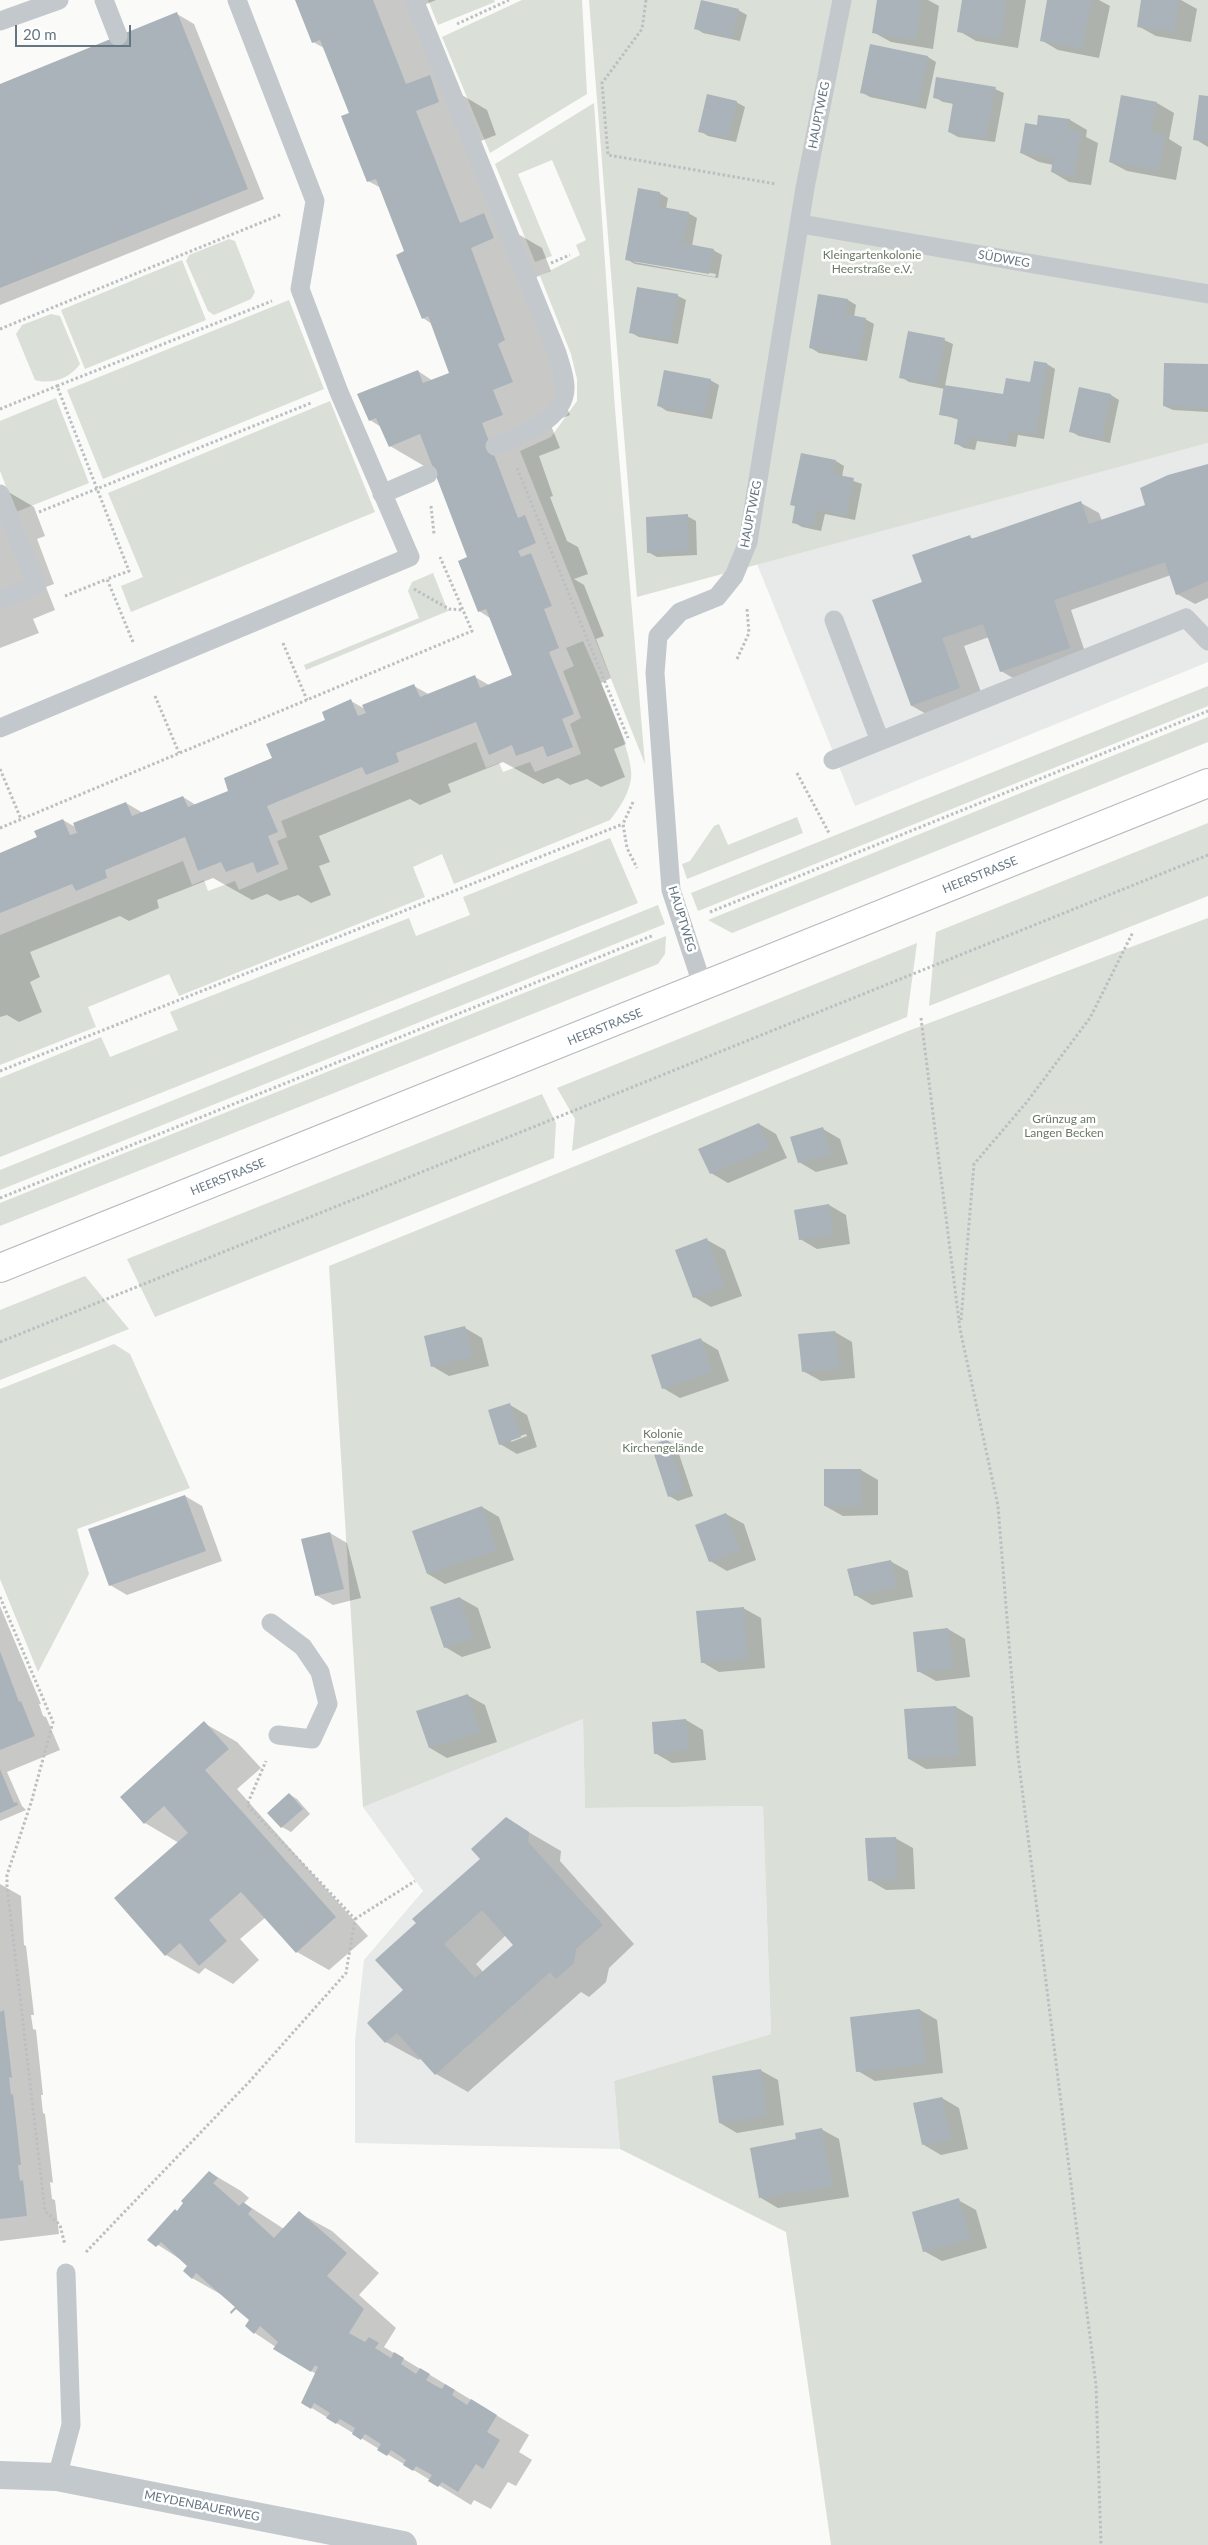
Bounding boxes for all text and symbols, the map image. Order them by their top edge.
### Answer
scale bar [18,15,134,47]
text: 20 m [23,25,57,43]
street label: HAUPTWEG [805,80,833,150]
street label: SÜDWEG [977,247,1031,271]
park label: Kleingartenkolonie Heerstraße e.V. [823,248,921,276]
street label: HAUPTWEG [737,479,765,549]
street label: HEERSTRASSE [940,853,1020,897]
street label: HAUPTWEG [665,884,699,954]
street label: HEERSTRASSE [565,1005,645,1049]
park label: Grünzug am Langen Becken [1024,1112,1104,1140]
street label: HEERSTRASSE [188,1155,268,1199]
park label: Kolonie Kirchengelände [622,1427,704,1455]
street label: MEYDENBAUERWEG [143,2488,261,2524]

